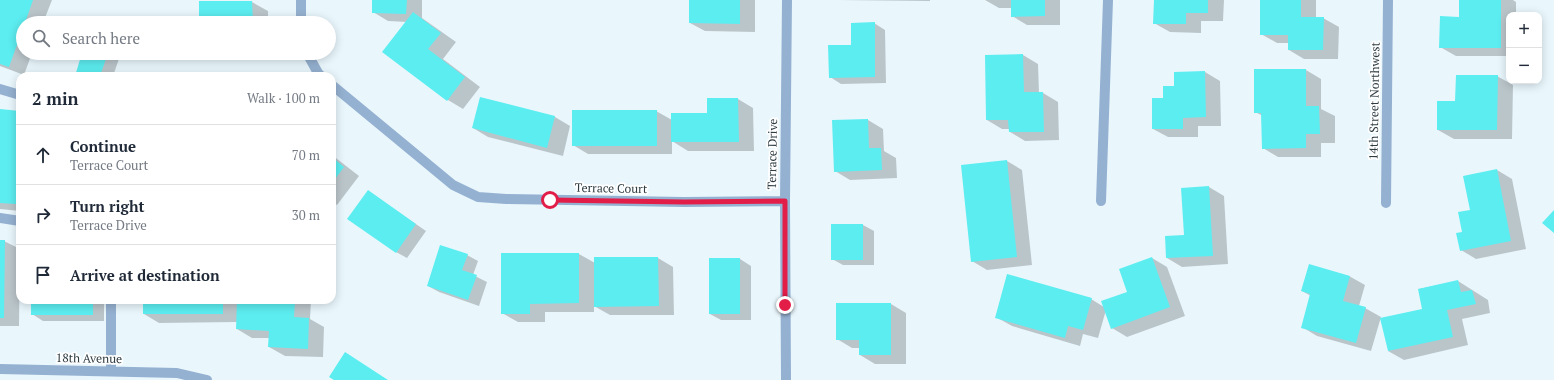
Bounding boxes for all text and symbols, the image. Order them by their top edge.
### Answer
map controls [1506,12,1542,84]
button: + [1506,12,1542,48]
search box [16,16,336,60]
icon: search [30,27,52,49]
text: Search here [62,28,140,48]
street label: 14th Street Northwest [1365,41,1383,160]
button: − [1506,48,1542,84]
text: 2 min [32,87,79,110]
text: Walk · 100 m [247,89,320,107]
street label: Terrace Drive [764,118,780,190]
text: Continue [70,136,136,156]
icon: ahead [32,144,54,166]
text: 70 m [292,146,320,164]
text: Terrace Court [70,156,148,174]
street label: Terrace Court [575,180,648,196]
route start [541,191,559,209]
text: Turn right [70,196,145,216]
icon: right [32,204,54,226]
text: 30 m [292,206,320,224]
text: Terrace Drive [70,216,147,234]
icon: arrive [32,264,54,286]
text: Arrive at destination [70,265,220,285]
route end [776,296,794,314]
street label: 18th Avenue [56,350,122,366]

